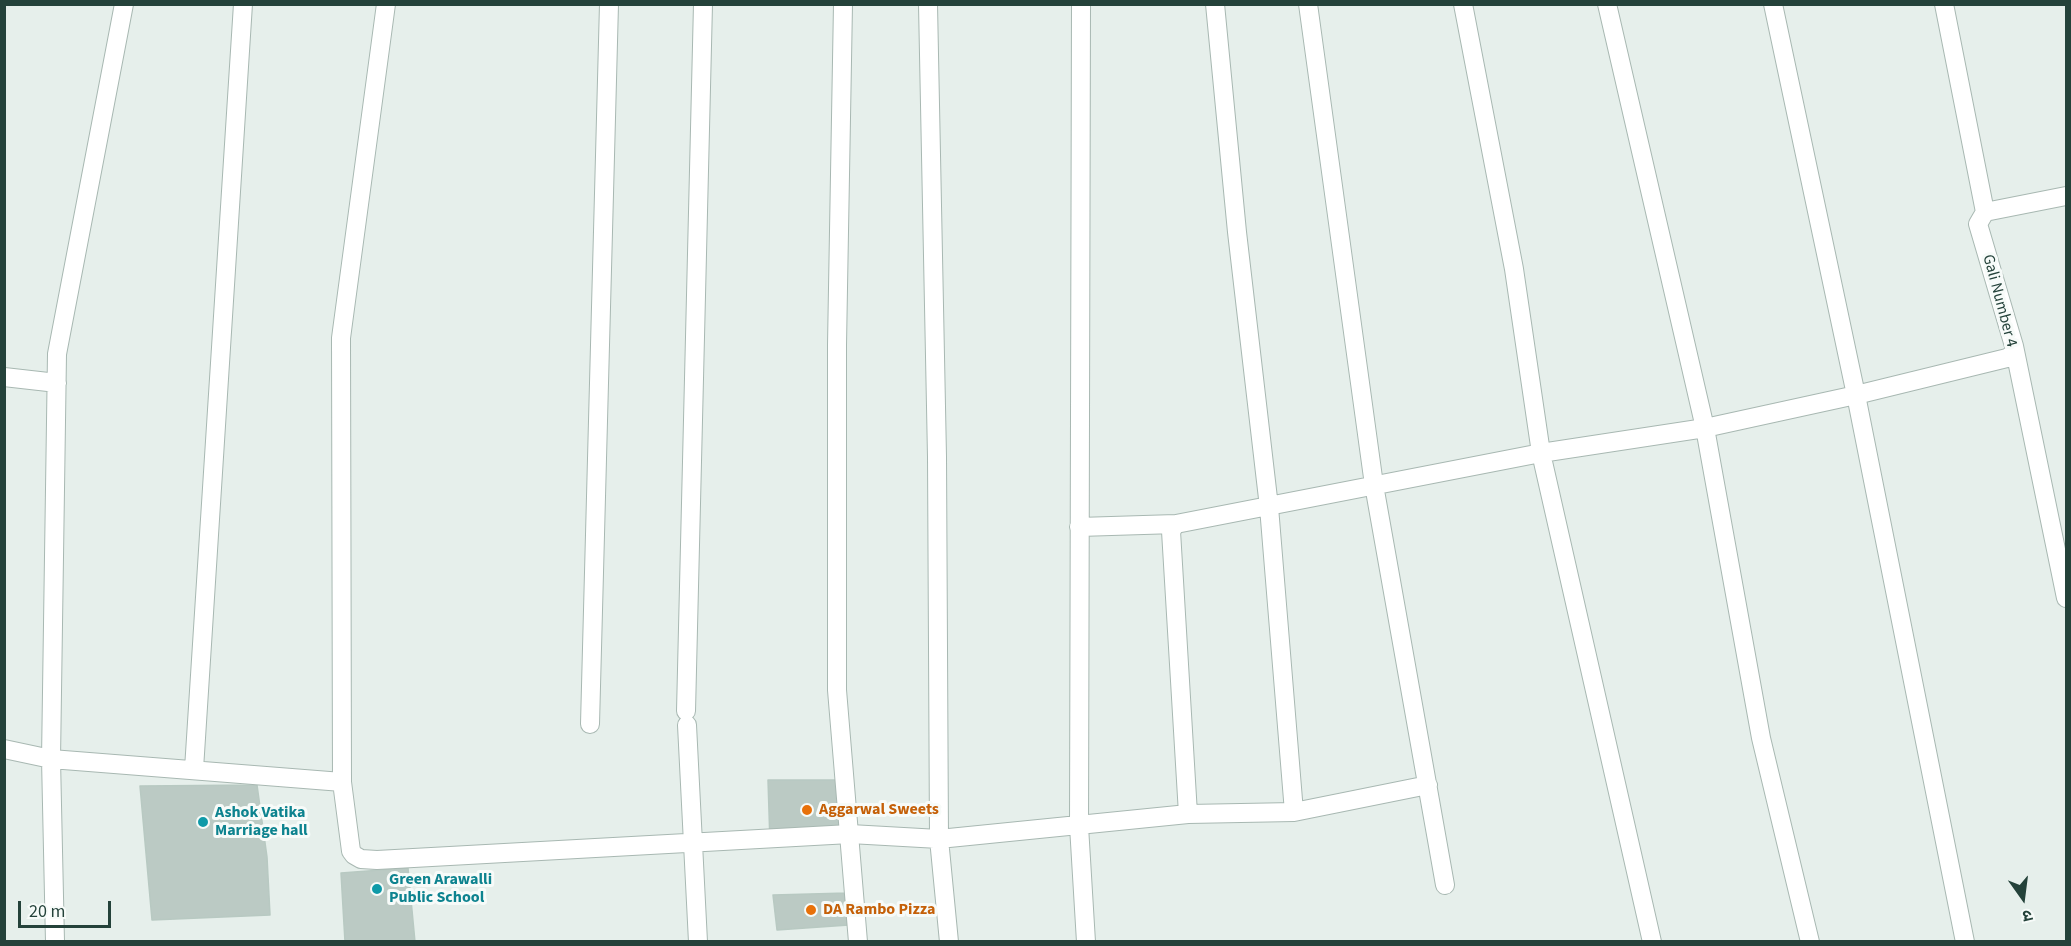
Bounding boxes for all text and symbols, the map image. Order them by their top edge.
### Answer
street label: Gali Number 4 [1977,253,2021,349]
place label: Aggarwal Sweets [819,800,939,820]
place label: Ashok Vatika Marriage hall [215,803,308,841]
marker: Aggarwal Sweets [800,803,814,817]
marker: Ashok Vatika Marriage hall [196,815,210,829]
north arrow [1993,868,2053,928]
place label: Green Arawalli Public School [389,870,492,908]
marker: Green Arawalli Public School [370,882,384,896]
scale bar [21,889,114,927]
text: 20 m [29,899,65,924]
place label: DA Rambo Pizza [823,900,935,920]
marker: DA Rambo Pizza [804,903,818,917]
text: उ [2020,904,2035,927]

